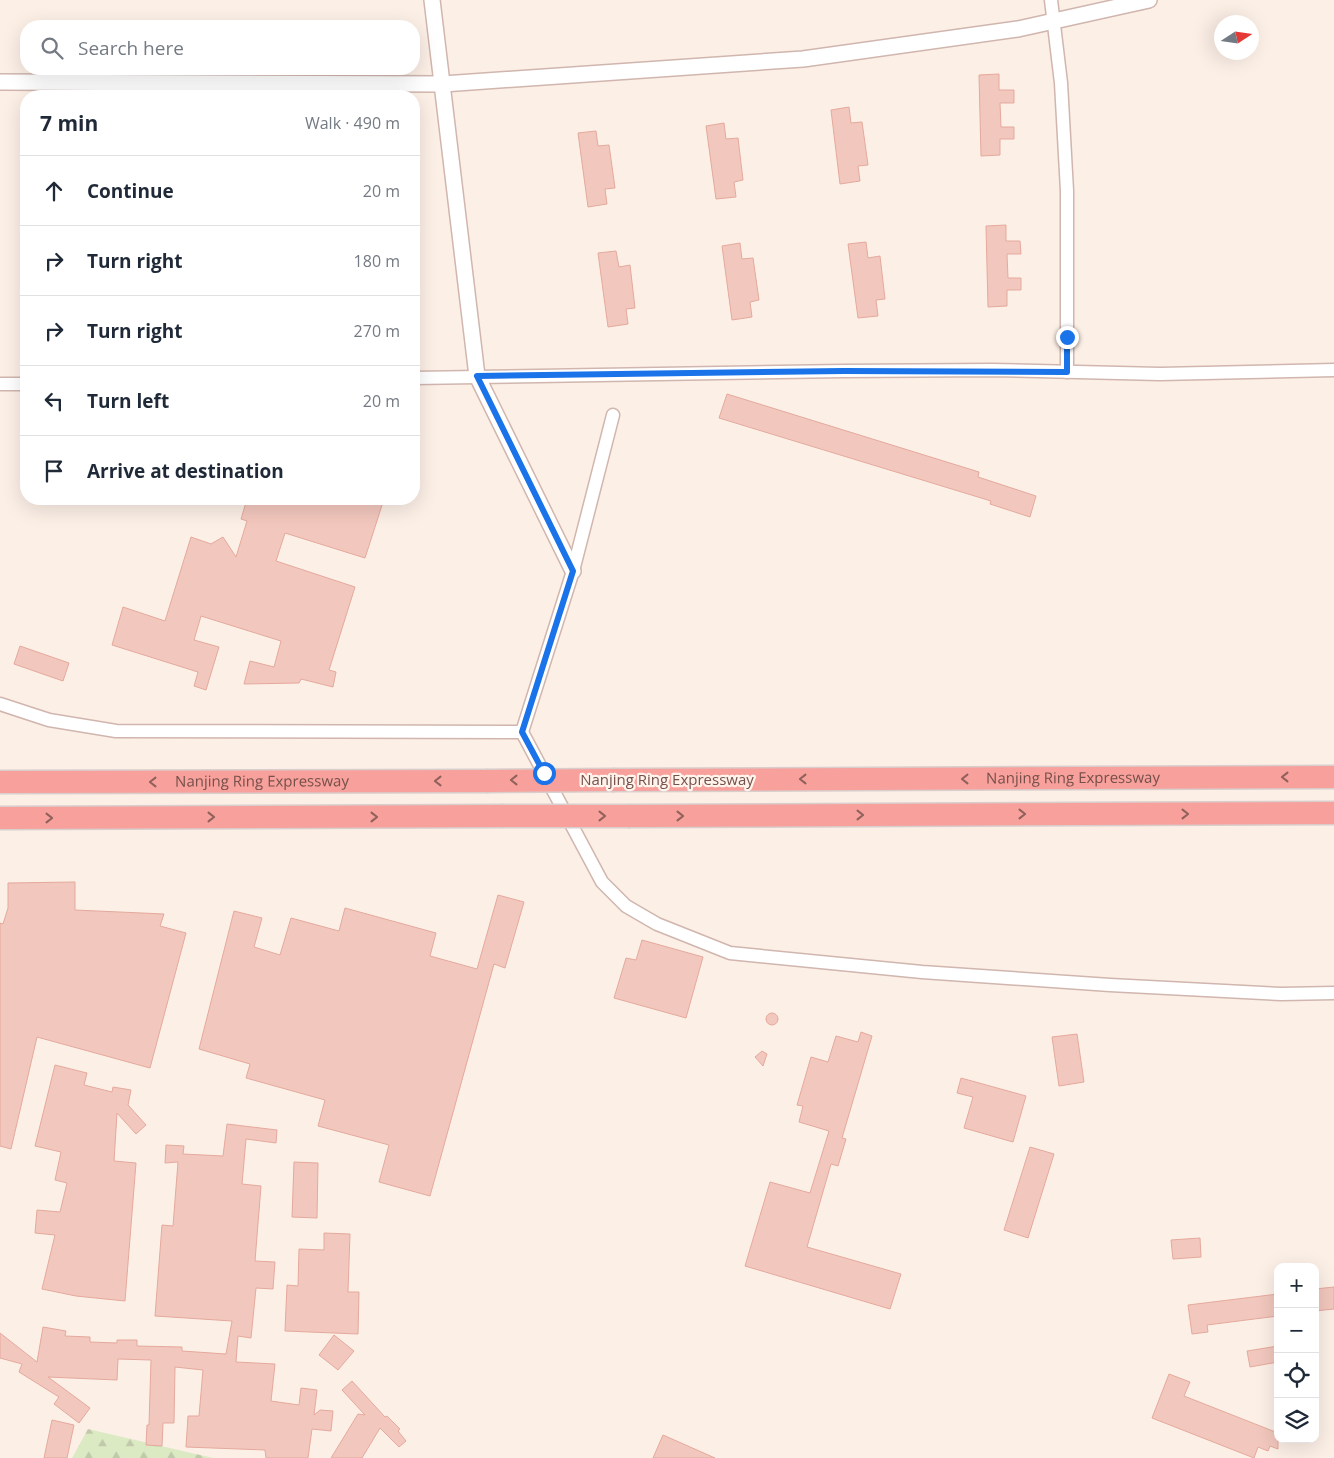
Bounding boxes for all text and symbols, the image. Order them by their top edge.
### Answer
north arrow [1214,15,1259,60]
search box [20,20,420,75]
icon: search [38,34,66,62]
text: Search here [78,35,184,61]
text: 7 min [40,109,98,137]
text: Walk · 490 m [305,112,400,134]
icon: ahead [40,177,68,205]
text: Continue [87,178,174,204]
text: 20 m [363,180,400,202]
icon: right [40,247,68,275]
text: Turn right [87,248,182,274]
text: 180 m [354,250,400,272]
icon: right [40,317,68,345]
text: Turn right [87,318,182,344]
text: 270 m [354,320,400,342]
route end [1056,326,1079,349]
icon: left [40,387,68,415]
text: Turn left [87,388,169,414]
text: 20 m [363,390,400,412]
icon: arrive [40,457,68,485]
text: Arrive at destination [87,458,284,484]
route start [533,762,556,785]
street label: Nanjing Ring Expressway [986,767,1160,787]
street label: Nanjing Ring Expressway [580,769,754,789]
street label: Nanjing Ring Expressway [175,770,349,791]
one-way arrow [1281,772,1289,782]
one-way arrow [799,774,806,784]
one-way arrow [961,774,969,784]
one-way arrow [510,775,518,786]
one-way arrow [433,776,441,786]
one-way arrow [148,777,156,787]
one-way arrow [1019,809,1027,819]
one-way arrow [1182,809,1189,819]
one-way arrow [856,810,864,820]
one-way arrow [598,811,606,821]
one-way arrow [676,811,684,821]
one-way arrow [208,812,215,822]
one-way arrow [370,812,378,822]
one-way arrow [45,813,53,823]
map controls [1274,1263,1319,1443]
button: + [1274,1263,1319,1308]
button: − [1274,1308,1319,1353]
button: locate [1274,1353,1319,1398]
button: layers [1274,1398,1319,1443]

